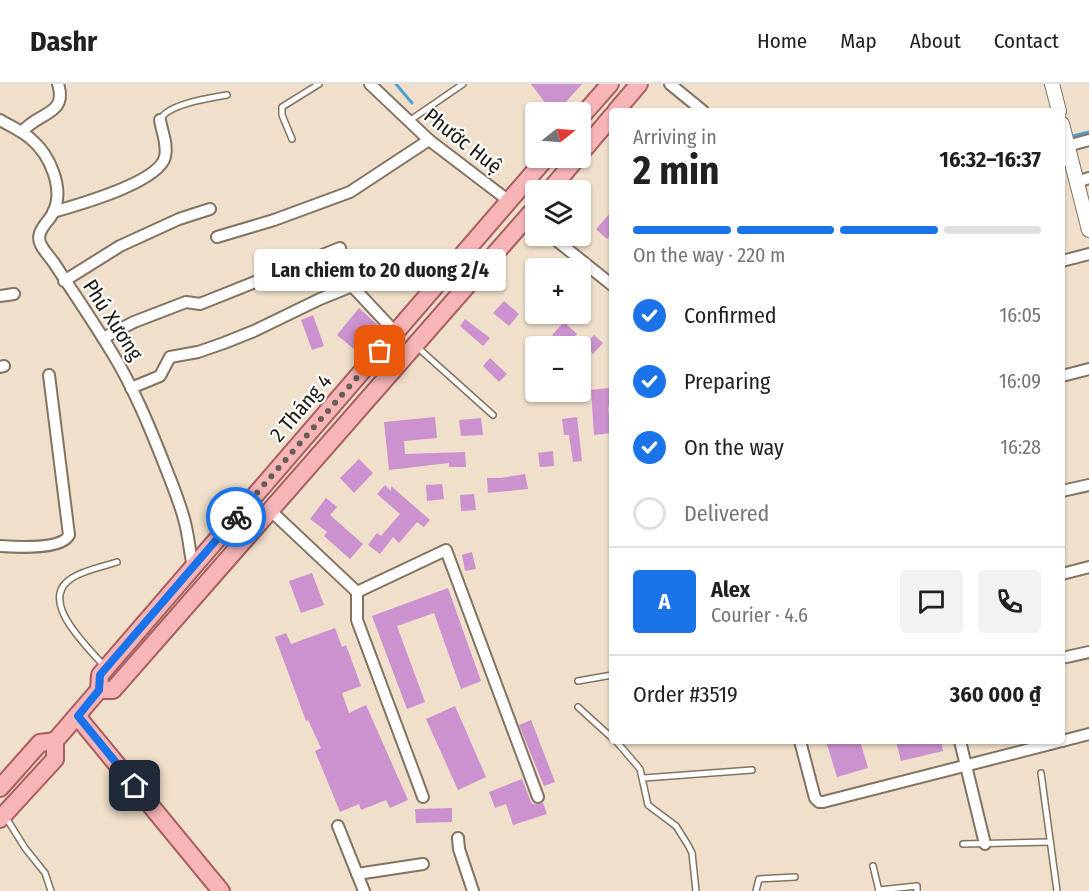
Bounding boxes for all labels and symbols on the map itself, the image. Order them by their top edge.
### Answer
north arrow [525,102,591,168]
street label: Phước Huệ [419,103,507,179]
callout: Lan chiem to 20 duong 2/4 [254,249,506,291]
street label: Phú Xương [77,275,149,365]
pin [354,325,405,376]
street label: 2 Tháng 4 [265,369,337,447]
courier [206,487,266,547]
pin [109,760,160,811]

